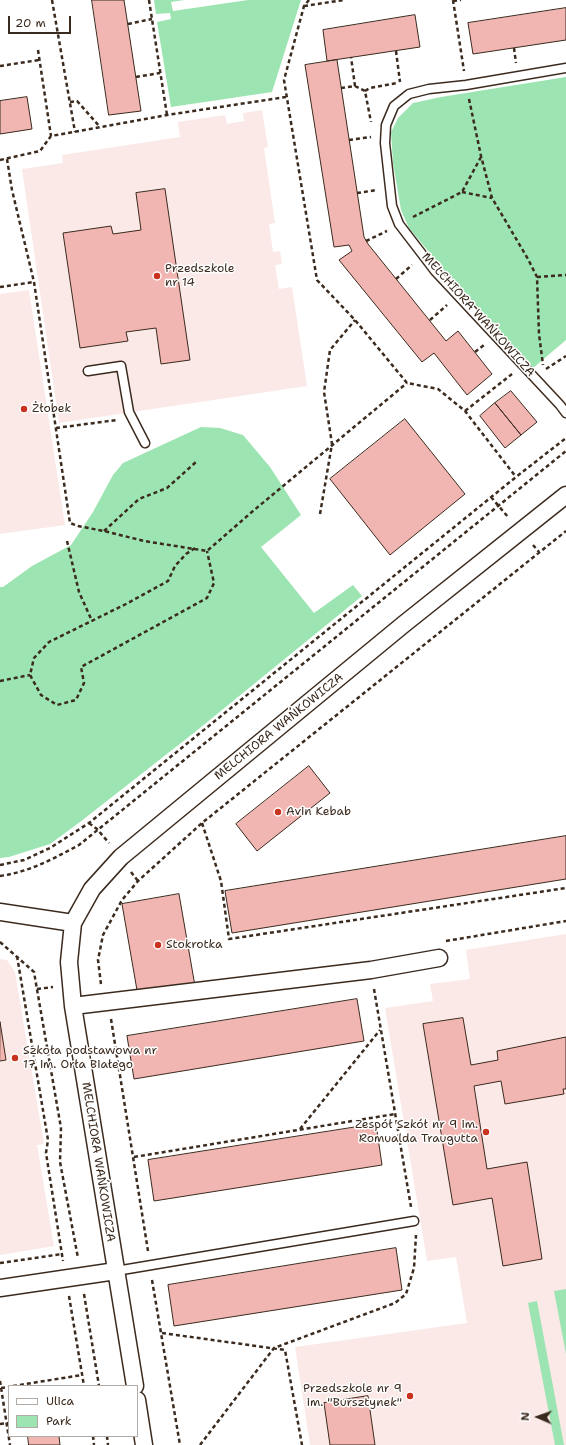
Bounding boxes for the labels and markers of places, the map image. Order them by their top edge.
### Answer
place label: Przedszkole nr 14 [165,262,235,290]
marker: Przedszkole nr 14 [152,271,162,281]
place label: Żłobek [32,402,71,416]
marker: Żłobek [19,404,29,414]
place label: Avin Kebab [286,805,351,819]
marker: Avin Kebab [273,807,283,817]
place label: Stokrotka [166,938,223,952]
marker: Stokrotka [153,940,163,950]
place label: Szkoła podstawowa nr 17 im. Orła Białego [23,1044,157,1072]
marker: Szkoła podstawowa nr 17 im. Orła Białego [10,1053,20,1063]
place label: Zespół Szkół nr 9 im. Romualda Traugutta [355,1118,478,1146]
marker: Zespół Szkół nr 9 im. Romualda Traugutta [481,1127,491,1137]
place label: Przedszkole nr 9 im. "Bursztynek" [303,1382,402,1410]
marker: Przedszkole nr 9 im. "Bursztynek" [405,1391,415,1401]

